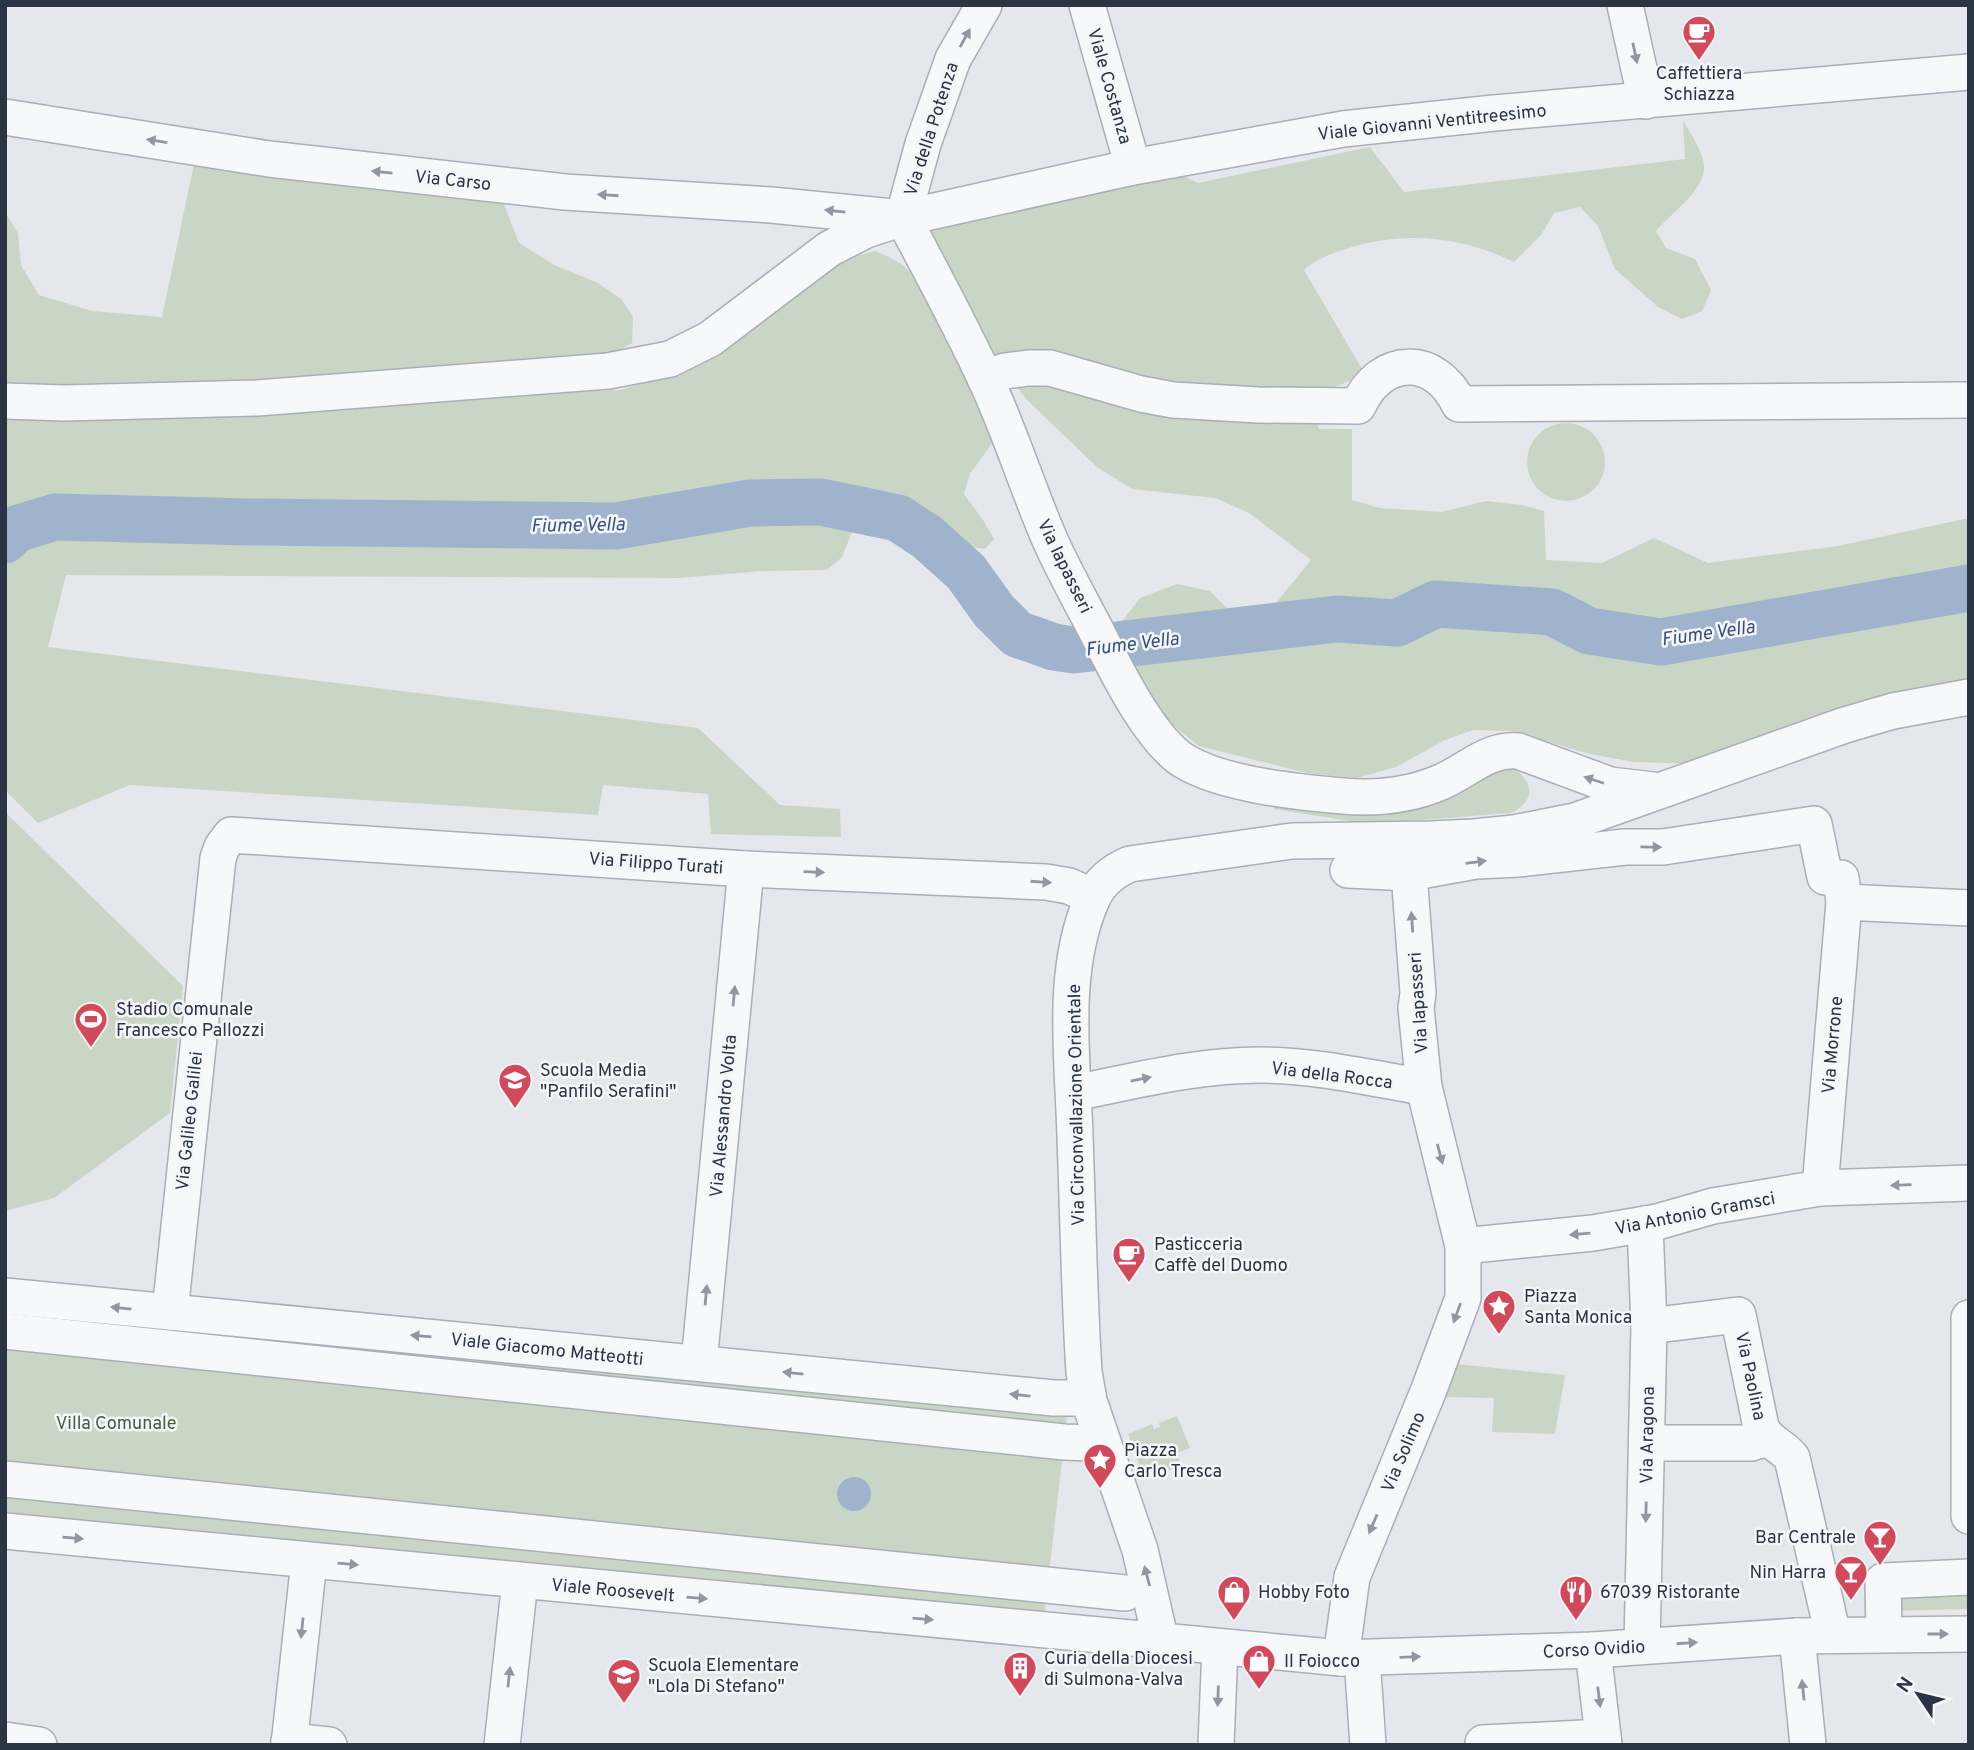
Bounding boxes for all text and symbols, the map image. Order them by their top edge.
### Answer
cafe icon: Caffettiera Schiazza [1680,13,1718,62]
street label: Viale Costanza [1081,26,1136,147]
one-way arrow [959,29,971,48]
one-way arrow [1630,42,1641,64]
street label: Via della Potenza [900,60,965,199]
place label: Caffettiera Schiazza [1656,63,1742,107]
street label: Viale Giovanni Ventitreesimo [1317,100,1548,147]
one-way arrow [145,135,167,146]
one-way arrow [371,166,393,177]
street label: Via Carso [414,166,492,197]
one-way arrow [597,189,619,200]
one-way arrow [824,205,846,216]
water label: Fiume Vella [531,513,625,539]
street label: Via Iapasseri [1031,516,1096,618]
water label: Fiume Vella [1660,616,1757,652]
water label: Fiume Vella [1084,627,1181,663]
one-way arrow [1583,774,1604,785]
one-way arrow [1640,841,1662,853]
street label: Via Filippo Turati [588,848,724,881]
one-way arrow [1465,856,1487,867]
one-way arrow [803,867,825,878]
one-way arrow [1031,877,1053,888]
one-way arrow [1406,911,1417,933]
street label: Via Iapasseri [1404,951,1435,1055]
street label: Via Circonvallazione Orientale [1064,984,1091,1226]
one-way arrow [729,985,740,1007]
street label: Via Morrone [1818,995,1849,1095]
place label: Stadio Comunale Francesco Pallozzi [116,999,264,1043]
sports icon: Stadio Comunale Francesco Pallozzi [72,1000,110,1049]
street label: Via Alessandro Volta [706,1034,743,1199]
street label: Via Galileo Galilei [172,1050,209,1192]
street label: Via della Rocca [1270,1058,1394,1095]
place label: Scuola Media "Panfilo Serafini" [540,1060,677,1104]
school or university icon: Scuola Media "Panfilo Serafini" [496,1061,534,1110]
one-way arrow [1130,1074,1152,1085]
one-way arrow [1435,1144,1445,1165]
one-way arrow [1889,1179,1911,1191]
street label: Via Antonio Gramsci [1613,1188,1777,1241]
one-way arrow [1569,1229,1591,1240]
place label: Pasticceria Caffè del Duomo [1154,1234,1288,1278]
cafe icon: Pasticceria Caffè del Duomo [1110,1235,1148,1284]
one-way arrow [701,1284,712,1306]
place label: Piazza Santa Monica [1524,1286,1632,1330]
place icon: Piazza Santa Monica [1480,1287,1518,1336]
one-way arrow [110,1302,132,1313]
one-way arrow [1452,1303,1463,1324]
street label: Viale Giacomo Matteotti [449,1329,644,1372]
street label: Via Paolina [1729,1330,1770,1423]
one-way arrow [409,1331,431,1342]
one-way arrow [782,1367,804,1378]
street label: Via Aragona [1636,1386,1661,1484]
one-way arrow [1009,1389,1031,1400]
street label: Via Solimo [1377,1409,1432,1496]
park label: Villa Comunale [56,1413,176,1436]
place label: Piazza Carlo Tresca [1124,1440,1222,1484]
place icon: Piazza Carlo Tresca [1081,1441,1119,1490]
one-way arrow [1640,1502,1651,1524]
one-way arrow [1367,1514,1378,1535]
bar icon: Bar Centrale [1861,1518,1899,1567]
place label: Bar Centrale [1755,1527,1856,1550]
one-way arrow [62,1533,84,1544]
bar icon: Nin Harra [1832,1553,1870,1602]
one-way arrow [338,1559,360,1570]
place label: Nin Harra [1750,1562,1826,1585]
one-way arrow [1141,1564,1152,1586]
shop icon: Hobby Foto [1215,1573,1253,1622]
restaurant icon: 67039 Ristorante [1557,1573,1595,1622]
street label: Viale Roosevelt [550,1575,676,1608]
place label: Hobby Foto [1258,1582,1350,1605]
place label: 67039 Ristorante [1600,1582,1740,1605]
one-way arrow [686,1593,708,1604]
one-way arrow [912,1614,934,1625]
one-way arrow [296,1618,307,1640]
one-way arrow [1928,1628,1950,1640]
street label: Corso Ovidio [1542,1636,1646,1665]
one-way arrow [1676,1637,1698,1648]
shop icon: Il Foiocco [1240,1642,1278,1691]
place label: Curia della Diocesi di Sulmona-Valva [1044,1648,1193,1692]
building icon: Curia della Diocesi di Sulmona-Valva [1001,1649,1039,1698]
place label: Il Foiocco [1284,1651,1360,1674]
one-way arrow [1400,1651,1422,1662]
place label: Scuola Elementare "Lola Di Stefano" [648,1655,799,1699]
school or university icon: Scuola Elementare "Lola Di Stefano" [605,1656,643,1705]
north arrow [1883,1659,1953,1729]
one-way arrow [504,1666,515,1688]
text: N [1892,1673,1919,1698]
one-way arrow [1797,1679,1808,1701]
one-way arrow [1213,1685,1224,1707]
one-way arrow [1593,1686,1604,1708]

